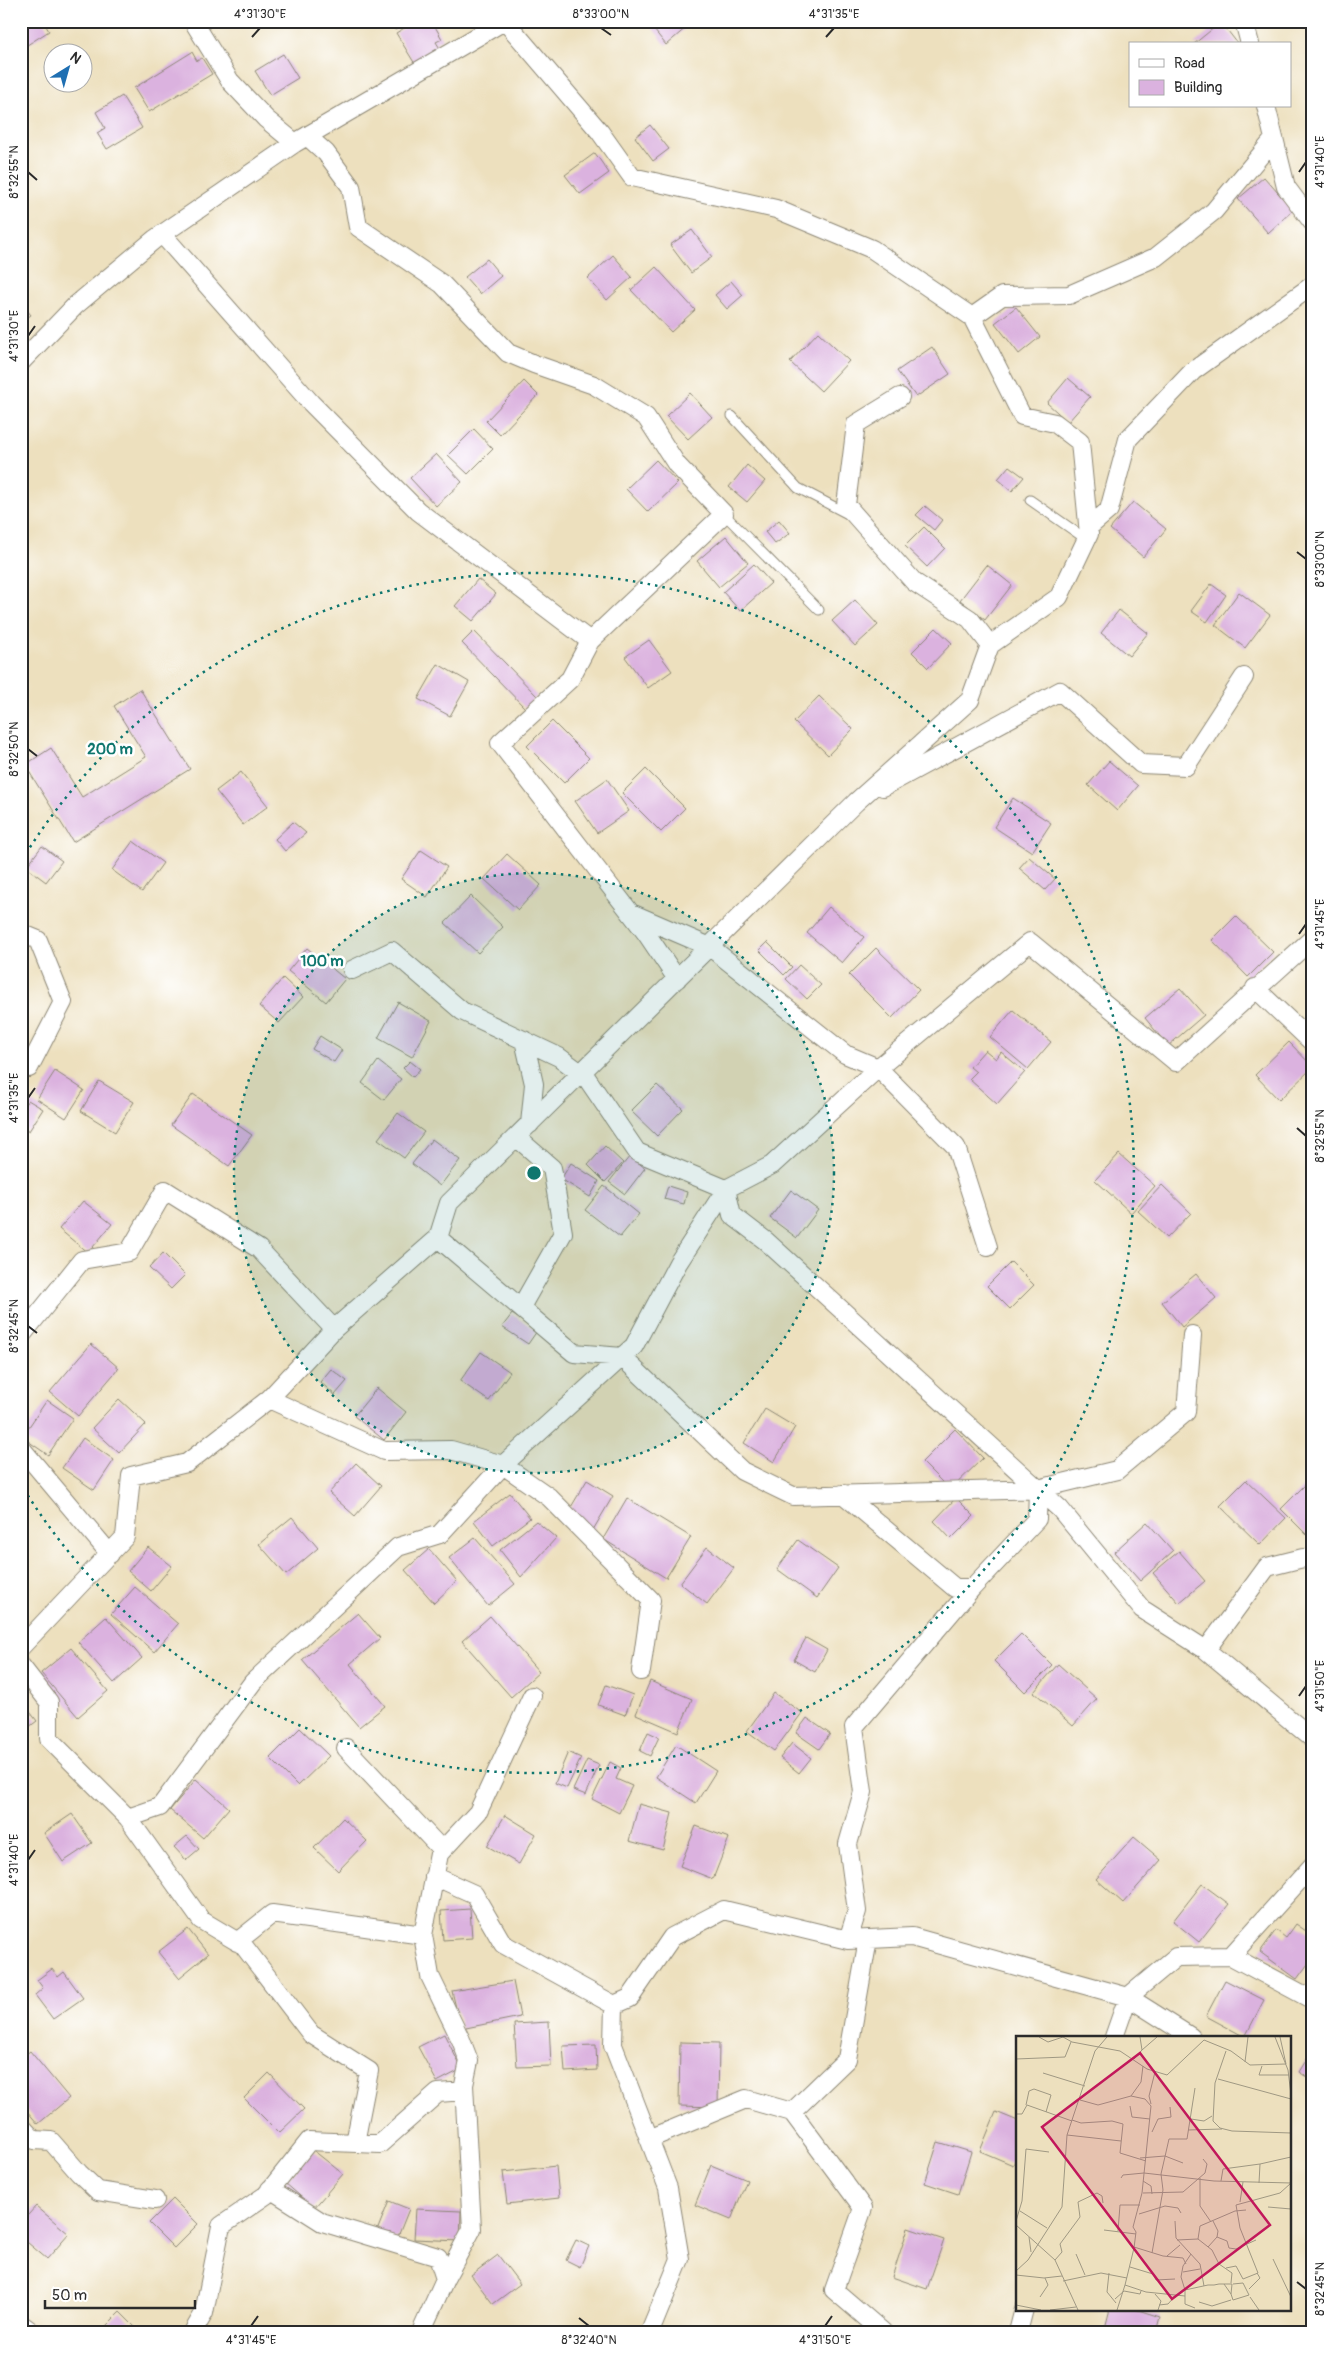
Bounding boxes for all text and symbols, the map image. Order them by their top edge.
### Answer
text: 4°31'30"E [234,7,286,22]
text: 8°33'00"N [573,7,629,22]
text: 4°31'35"E [809,7,859,22]
north arrow [42,42,92,92]
legend [1129,42,1292,108]
text: N [67,48,84,68]
text: Road [1174,54,1205,73]
text: Building [1174,78,1222,97]
text: 4°31'40"E [1313,136,1328,188]
text: 8°32'55"N [7,145,22,199]
text: 4°31'30"E [7,310,22,362]
text: 8°33'00"N [1313,531,1328,587]
text: 8°32'50"N [7,722,22,776]
text: 200 m [87,740,133,759]
text: 4°31'45"E [1313,899,1328,949]
text: 100 m [301,952,343,971]
text: 4°31'35"E [7,1073,22,1123]
text: 8°32'55"N [1313,1109,1328,1163]
centre of rings [525,1164,543,1182]
text: 8°32'45"N [7,1299,22,1353]
text: 4°31'50"E [1313,1660,1328,1712]
text: 4°31'40"E [7,1834,22,1886]
inset map [1016,2036,1292,2310]
text: 8°32'45"N [1313,2262,1328,2316]
scale bar [45,2278,195,2310]
text: 50 m [52,2286,87,2305]
text: 4°31'45"E [226,2333,276,2348]
text: 8°32'40"N [561,2333,617,2348]
text: 4°31'50"E [799,2333,851,2348]

